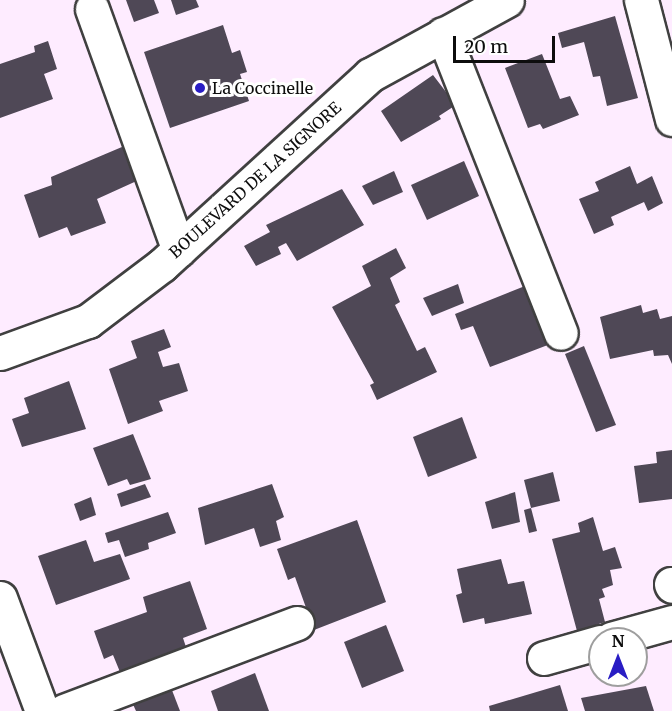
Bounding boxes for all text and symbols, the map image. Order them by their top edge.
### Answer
scale bar [456,24,558,62]
text: 20 m [464,35,508,58]
place label: La Coccinelle [212,78,313,98]
marker: La Coccinelle [193,81,207,95]
street label: BOULEVARD DE LA SIGNORE [165,98,345,262]
north arrow [588,627,648,687]
text: N [612,631,624,651]

